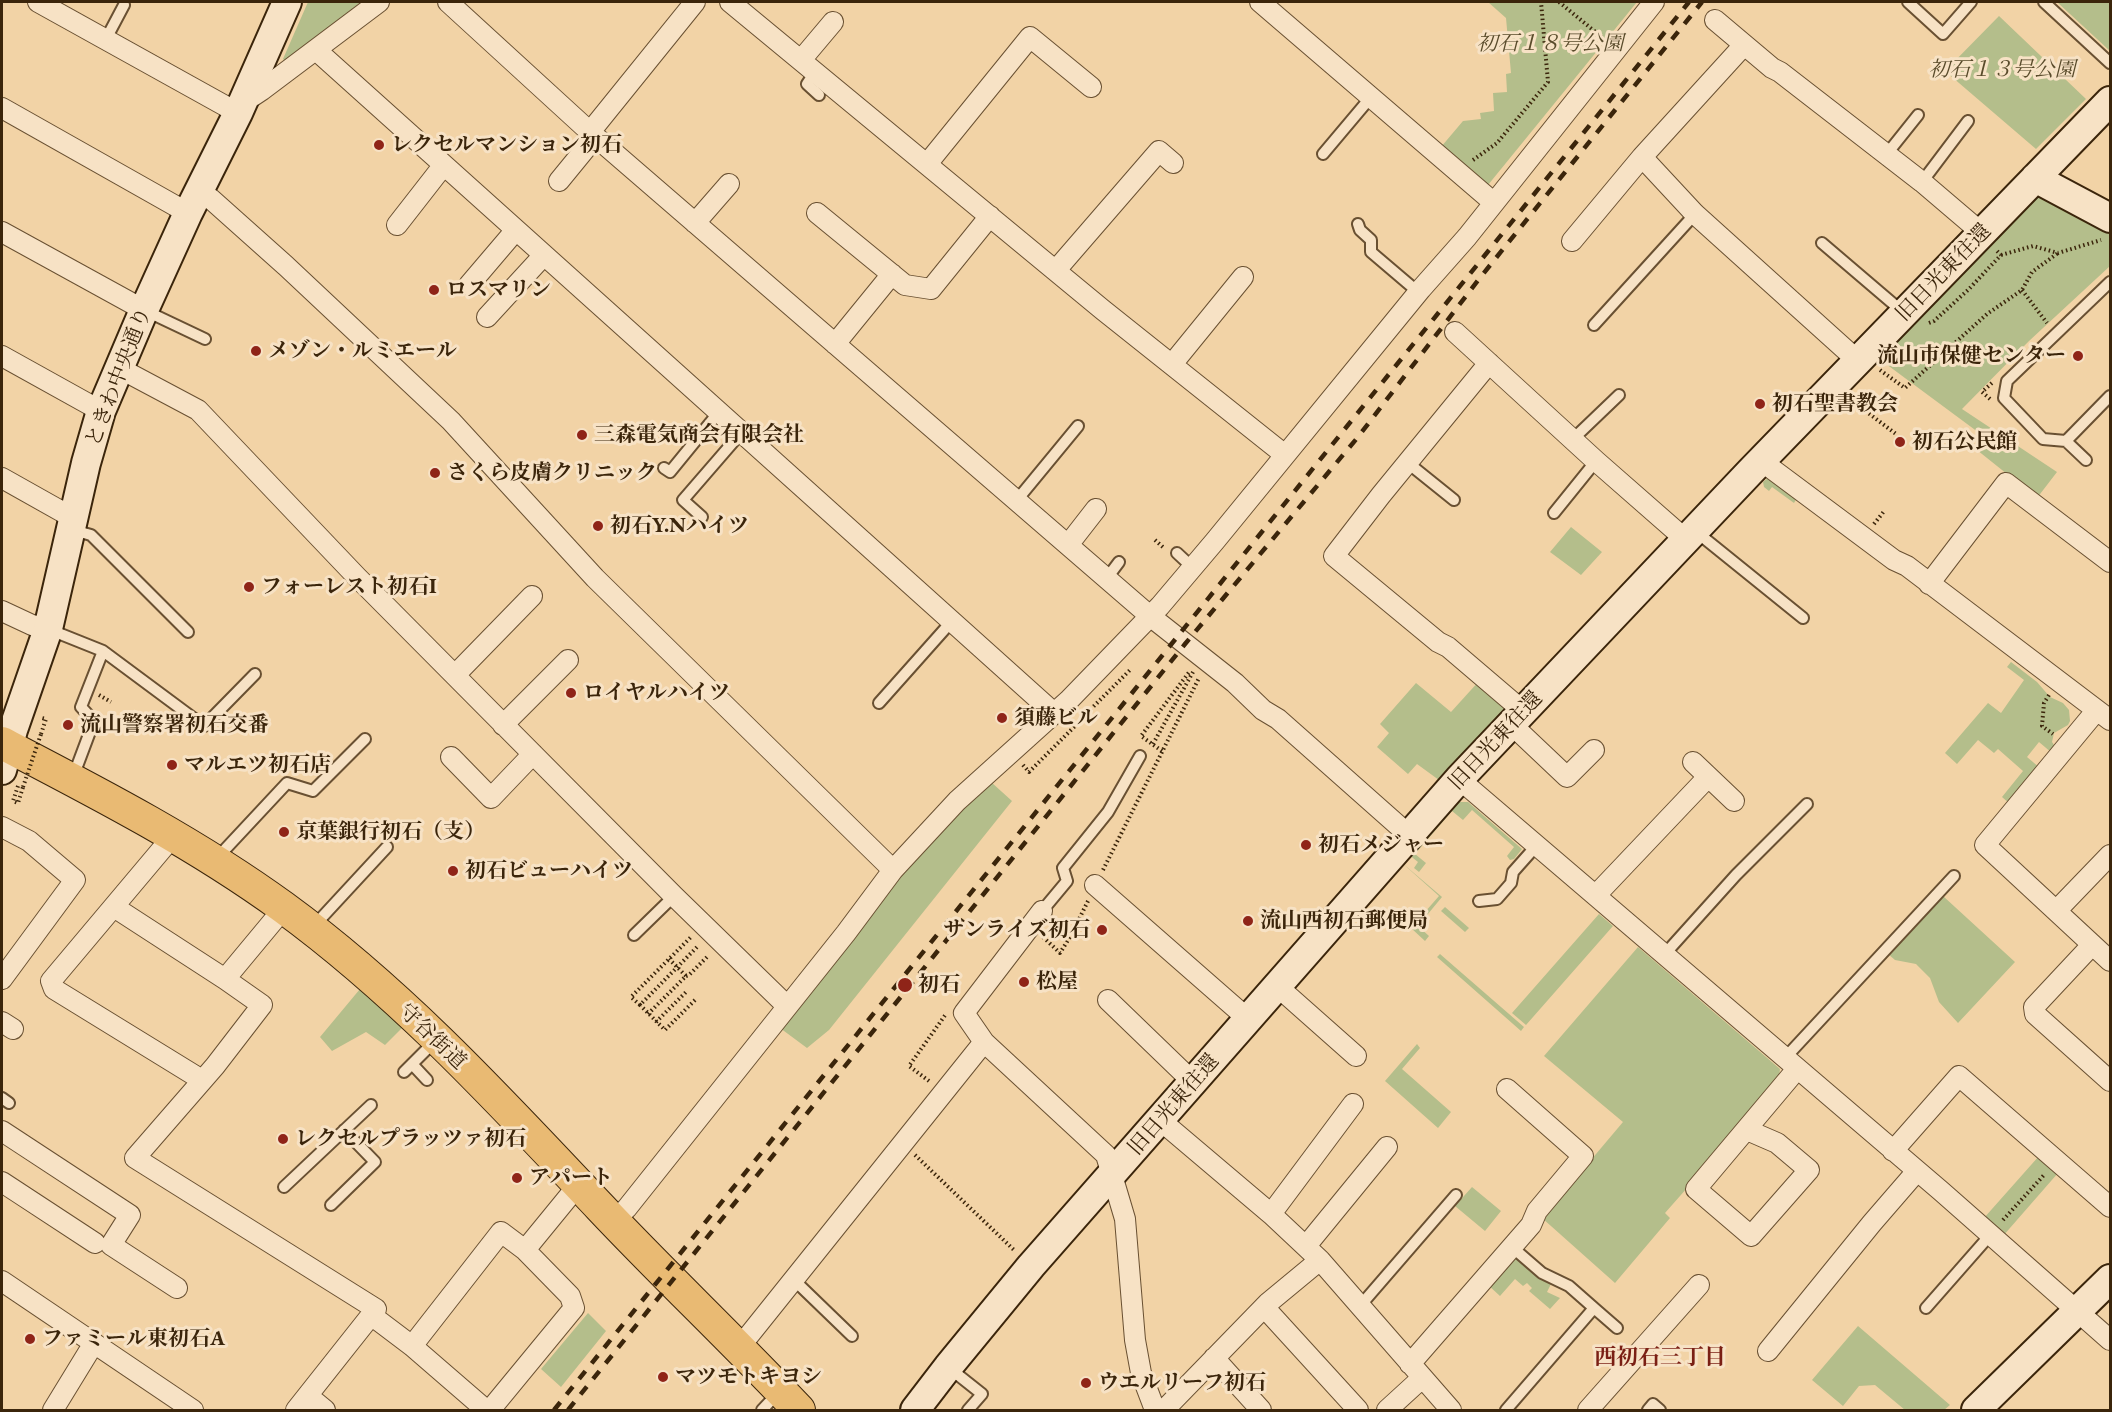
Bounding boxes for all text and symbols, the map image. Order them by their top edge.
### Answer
park label: 初石１８号公園 [1477,31,1623,57]
park label: 初石１３号公園 [1929,57,2075,83]
place label: レクセルマンション初石 [391,132,622,158]
marker: レクセルマンション初石 [372,138,386,152]
street label: 旧日光東往還 [1891,219,1997,327]
place label: ロスマリン [446,277,551,303]
marker: ロスマリン [427,283,441,297]
street label: ときわ中央通り [81,304,157,450]
place label: メゾン・ルミエール [268,338,457,364]
place label: 流山市保健センター [1877,343,2066,369]
marker: メゾン・ルミエール [249,344,263,358]
marker: 流山市保健センター [2071,349,2085,363]
place label: 初石聖書教会 [1772,391,1898,417]
marker: 初石聖書教会 [1753,397,1767,411]
place label: 三森電気商会有限会社 [594,422,804,448]
marker: 三森電気商会有限会社 [575,428,589,442]
place label: 初石公民館 [1912,429,2017,455]
marker: 初石公民館 [1893,435,1907,449]
place label: さくら皮膚クリニック [447,460,657,486]
marker: さくら皮膚クリニック [428,466,442,480]
place label: 初石Y.Nハイツ [610,513,749,539]
marker: 初石Y.Nハイツ [591,519,605,533]
place label: フォーレスト初石Ⅰ [261,574,437,600]
marker: フォーレスト初石Ⅰ [242,580,256,594]
place label: ロイヤルハイツ [583,680,730,706]
marker: ロイヤルハイツ [564,686,578,700]
street label: 旧日光東往還 [1444,686,1548,796]
place label: 須藤ビル [1014,705,1098,731]
marker: 須藤ビル [995,711,1009,725]
place label: 流山警察署初石交番 [80,712,269,738]
marker: 流山警察署初石交番 [61,718,75,732]
place label: マルエツ初石店 [184,752,331,778]
marker: マルエツ初石店 [165,758,179,772]
place label: 京葉銀行初石（支） [296,819,485,845]
marker: 京葉銀行初石（支） [277,825,291,839]
place label: 初石メジャー [1318,832,1444,858]
marker: 初石メジャー [1299,838,1313,852]
place label: 初石ビューハイツ [465,858,633,884]
marker: 初石ビューハイツ [446,864,460,878]
place label: 流山西初石郵便局 [1260,908,1428,934]
marker: 流山西初石郵便局 [1241,914,1255,928]
place label: サンライズ初石 [943,917,1090,943]
marker: サンライズ初石 [1095,923,1109,937]
place label: 松屋 [1036,969,1078,995]
place label: 初石 [918,972,960,998]
marker: 松屋 [1017,975,1031,989]
marker: 初石 [896,976,914,994]
street label: 守谷街道 [393,999,471,1075]
street label: 旧日光東往還 [1123,1049,1225,1161]
place label: レクセルプラッツァ初石 [295,1126,526,1152]
marker: レクセルプラッツァ初石 [276,1132,290,1146]
place label: アパート [529,1165,613,1191]
marker: アパート [510,1171,524,1185]
place label: ファミール東初石A [42,1326,225,1352]
marker: ファミール東初石A [23,1332,37,1346]
district label: 西初石三丁目 [1594,1345,1726,1371]
place label: マツモトキヨシ [675,1364,822,1390]
marker: マツモトキヨシ [656,1370,670,1384]
place label: ウエルリーフ初石 [1098,1370,1266,1396]
marker: ウエルリーフ初石 [1079,1376,1093,1390]

